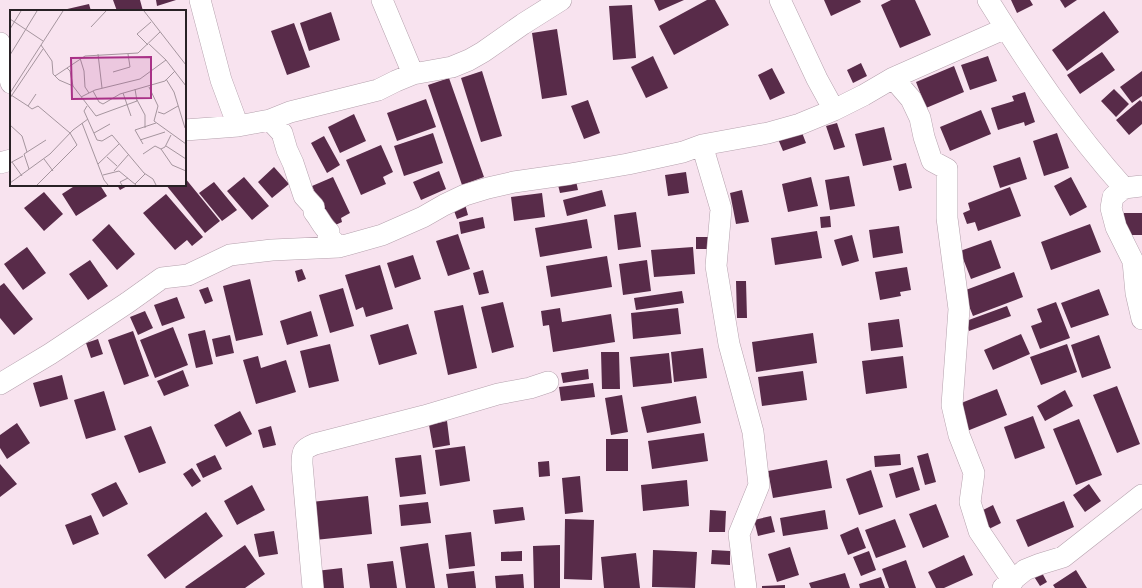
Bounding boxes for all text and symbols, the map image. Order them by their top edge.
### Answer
inset map [10,10,186,186]

